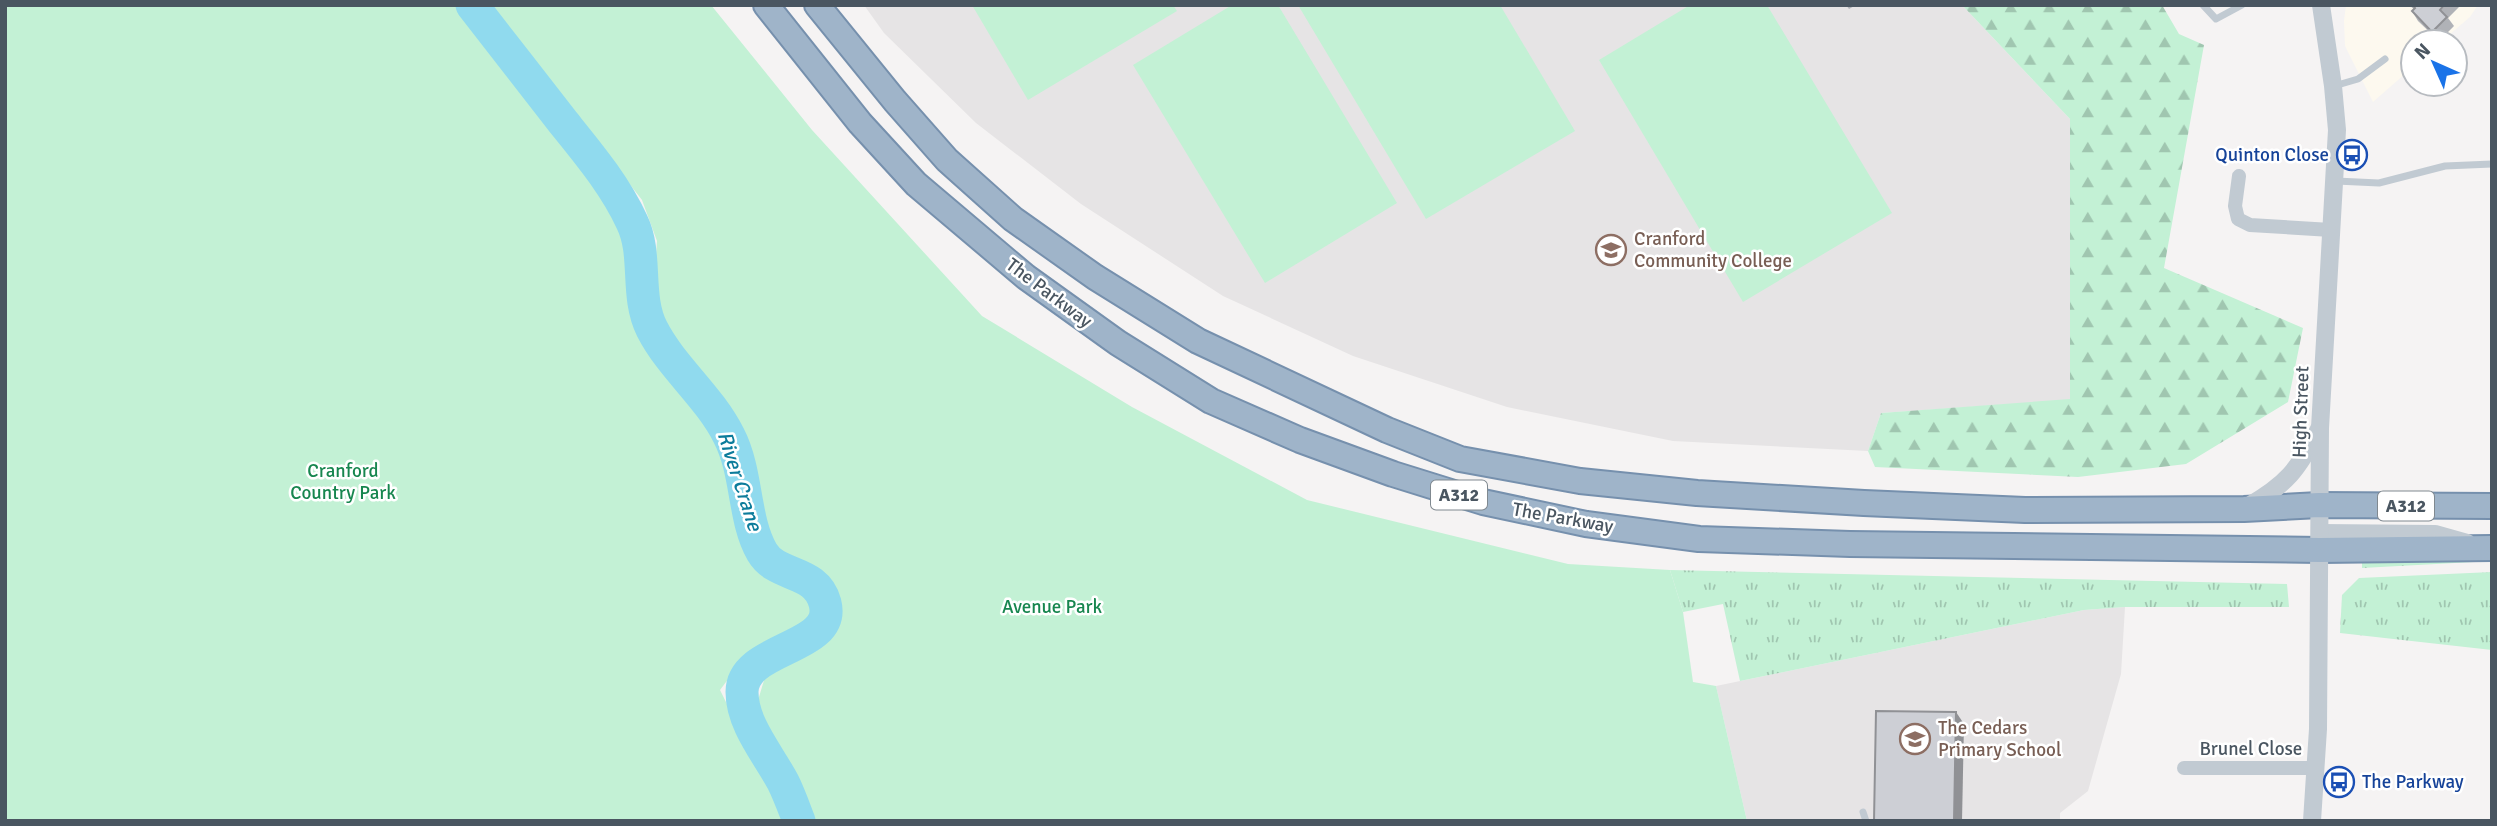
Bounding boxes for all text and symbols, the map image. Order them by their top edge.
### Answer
north arrow [2399,28,2469,98]
text: N [2410,39,2436,65]
bus stop icon: Quinton Close [2335,138,2369,172]
place label: Quinton Close [2215,143,2329,167]
place label: Cranford Community College [1634,227,1792,273]
school or university icon: Cranford Community College [1594,233,1628,267]
street label: The Parkway [1001,253,1097,333]
street label: High Street [2287,365,2315,458]
water label: River Crane [712,428,769,535]
park label: Cranford Country Park [290,459,396,505]
road number: A312 [1431,480,1487,509]
road number: A312 [2378,492,2434,520]
street label: The Parkway [1511,497,1615,539]
park label: Avenue Park [1002,595,1103,619]
place label: The Cedars Primary School [1938,716,2061,762]
school or university icon: The Cedars Primary School [1898,722,1932,756]
street label: Brunel Close [2200,737,2302,761]
bus stop icon: The Parkway [2322,765,2356,799]
place label: The Parkway [2362,770,2464,794]

